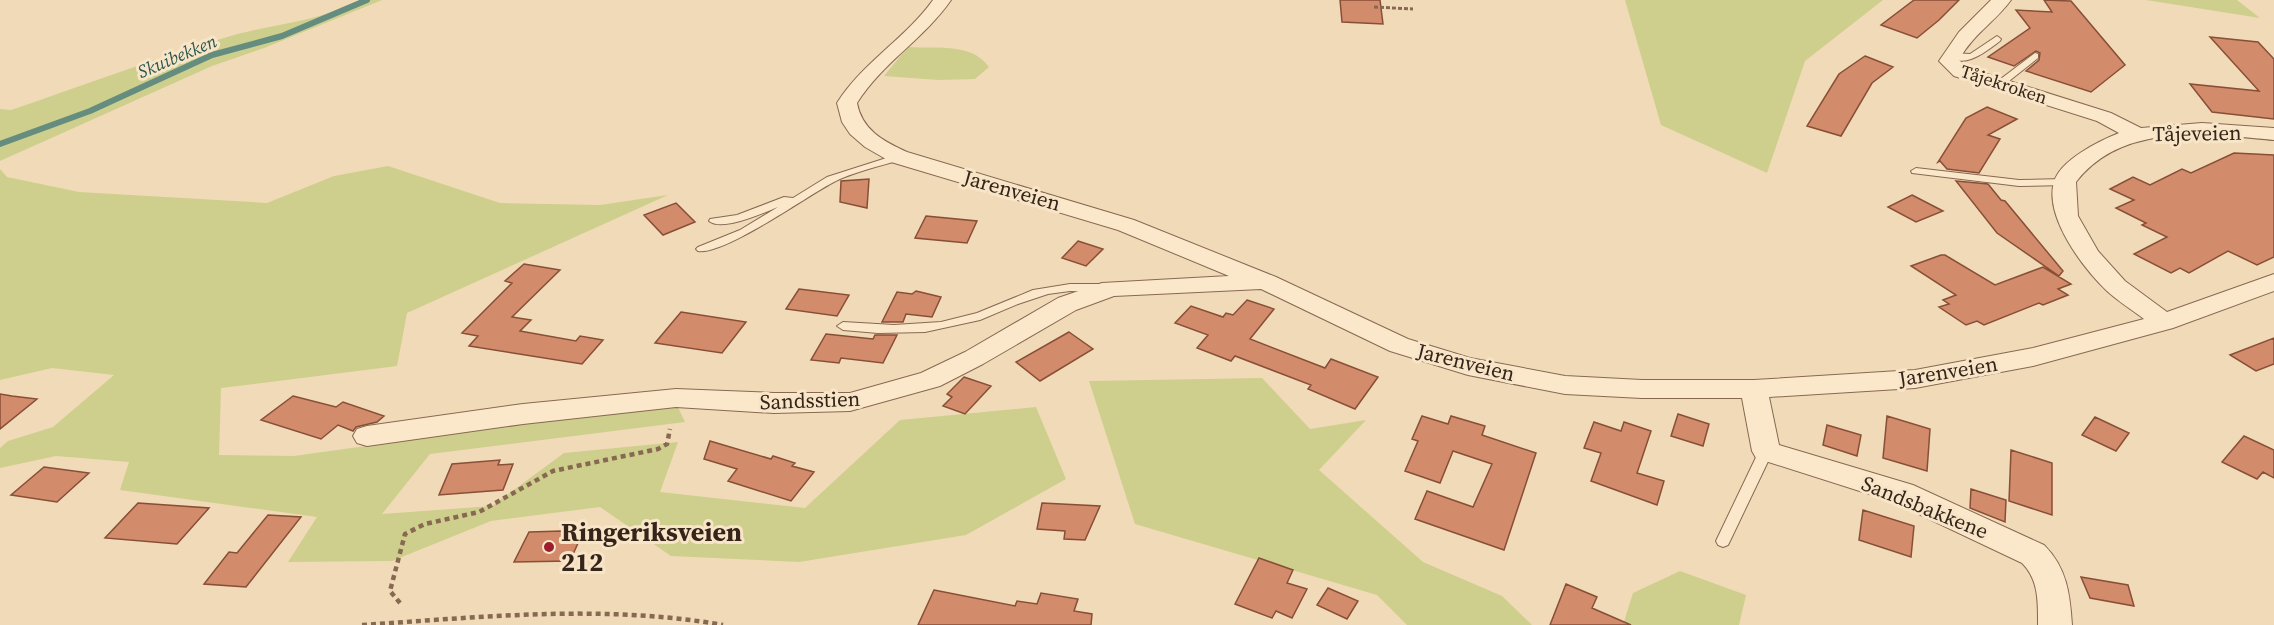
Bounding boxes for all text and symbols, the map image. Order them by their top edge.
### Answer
water label: Skuibekken [134,28,220,84]
street label: Tåjekroken [1957,58,2051,110]
street label: Tåjeveien [2152,118,2242,148]
street label: Jarenveien [959,162,1064,218]
street label: Jarenveien [1413,336,1518,388]
street label: Jarenveien [1895,349,2000,393]
street label: Sandsstien [759,384,861,416]
street label: Sandsbakkene [1857,468,1993,546]
place label: Ringeriksveien 212 [561,514,742,580]
marker: Ringeriksveien 212 [542,540,556,554]

